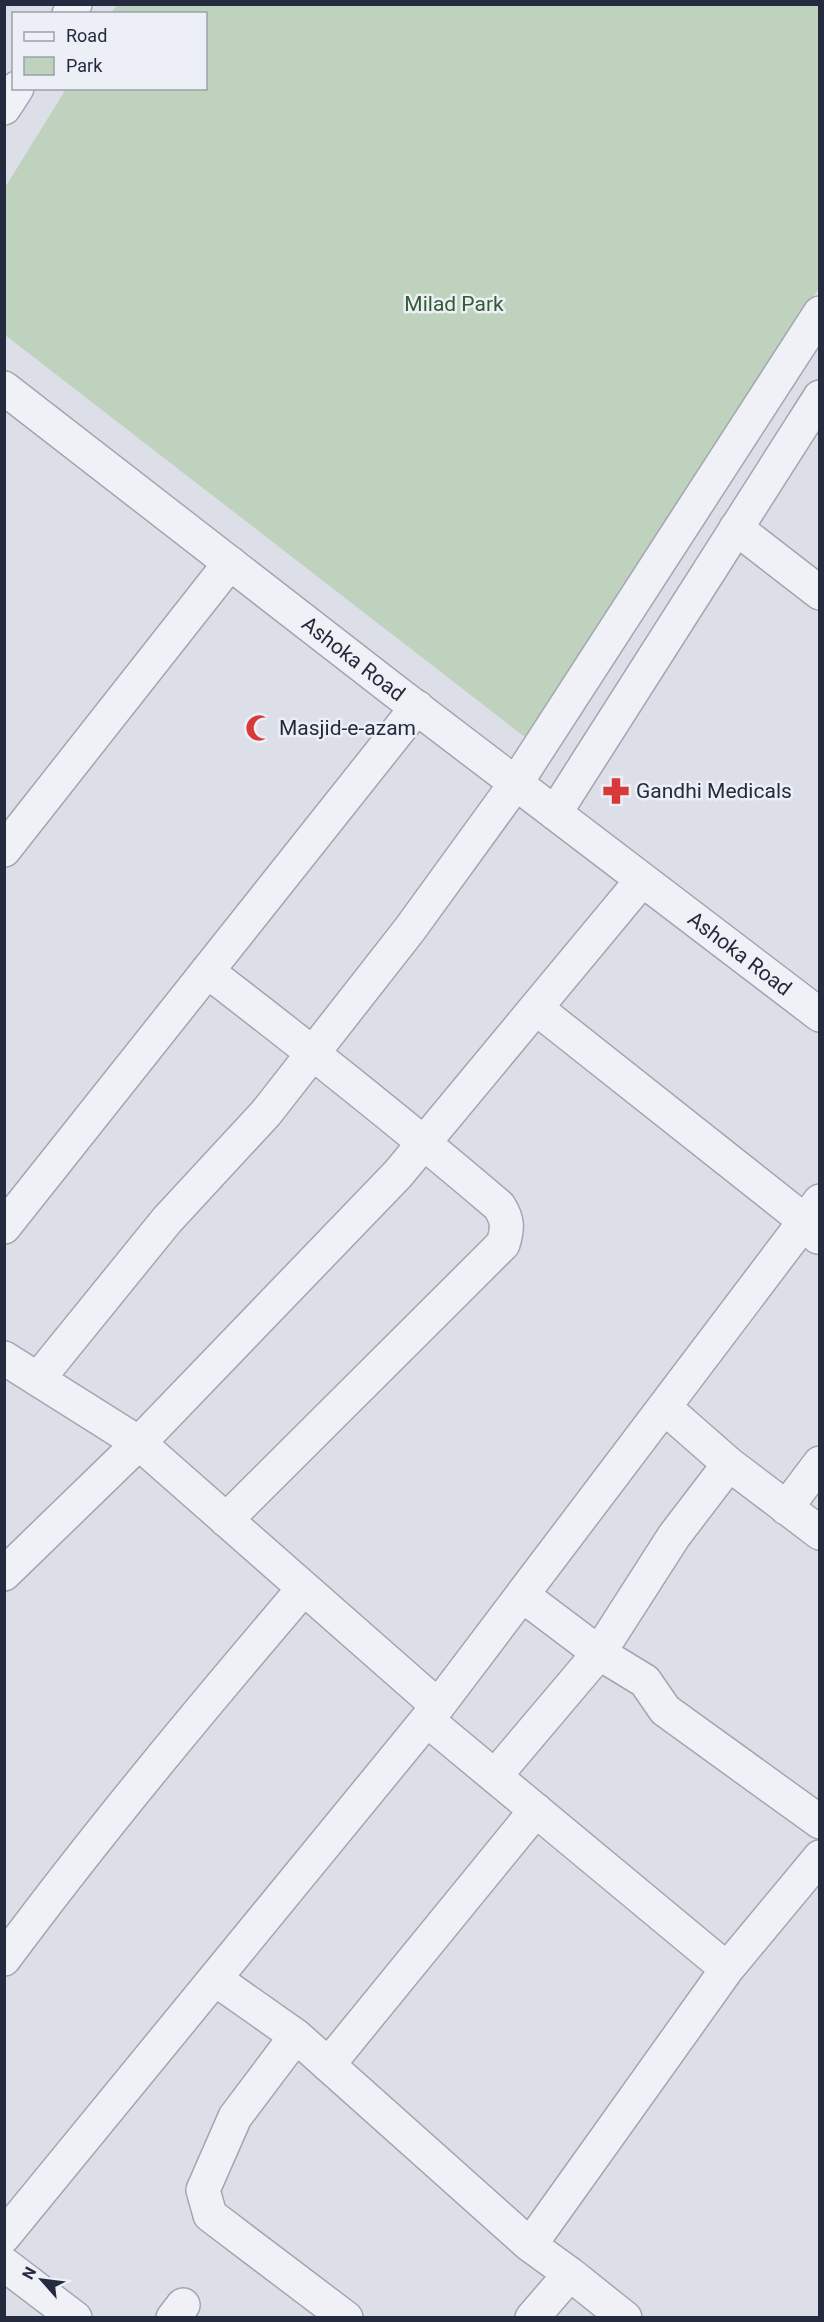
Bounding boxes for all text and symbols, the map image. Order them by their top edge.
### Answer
legend [12,12,207,90]
text: Road [66,25,107,46]
text: Park [66,55,103,76]
park label: Milad Park [404,292,504,316]
street label: Ashoka Road [297,612,409,706]
mosque icon: Masjid-e-azam [244,713,274,743]
place label: Masjid-e-azam [279,716,416,740]
pharmacy icon: Gandhi Medicals [601,776,631,806]
place label: Gandhi Medicals [636,779,792,803]
street label: Ashoka Road [683,907,796,1001]
north arrow [12,2250,72,2310]
text: N [18,2264,40,2283]

